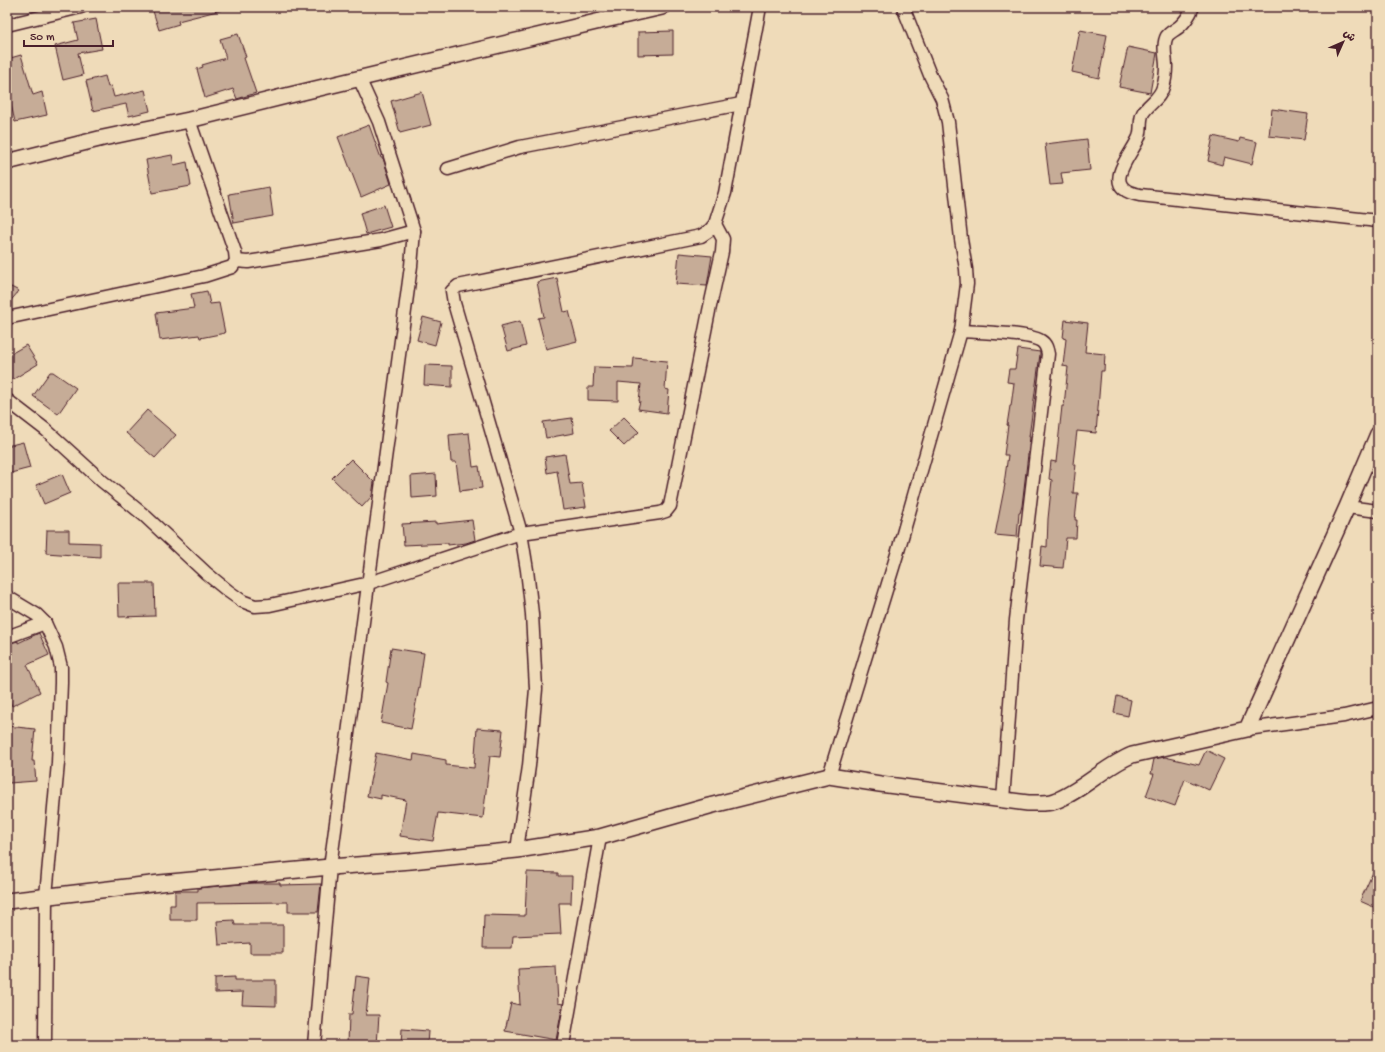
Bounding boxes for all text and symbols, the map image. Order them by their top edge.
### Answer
scale bar [24,22,113,48]
north arrow [1323,22,1363,62]
text: ش [1340,28,1357,45]
text: 50 m [30,31,55,45]

